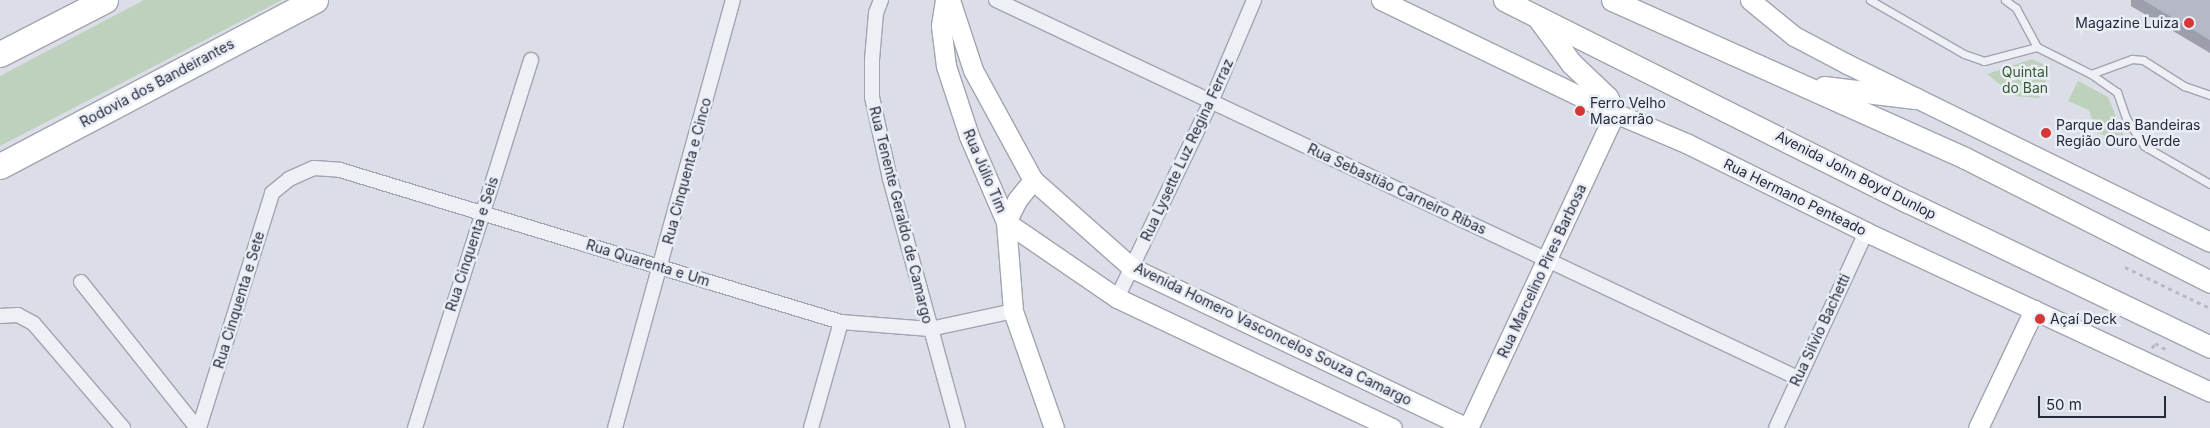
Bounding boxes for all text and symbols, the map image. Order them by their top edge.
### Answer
place label: Magazine Luiza [2075,15,2179,31]
marker: Magazine Luiza [2183,17,2195,29]
street label: Rodovia dos Bandeirantes [77,35,237,131]
street label: Rua Lysette Luz Regina Ferraz [1137,56,1237,244]
park label: Quintal do Ban [2002,64,2048,96]
place label: Ferro Velho Macarrão [1590,95,1666,128]
street label: Rua Cinquenta e Cinco [659,96,715,246]
street label: Rua Tenente Geraldo de Camargo [866,105,936,325]
marker: Ferro Velho Macarrão [1574,105,1586,117]
place label: Parque das Bandeiras Região Ouro Verde [2056,117,2200,150]
street label: Rua Júlio Tim [960,127,1010,215]
street label: Avenida John Boyd Dunlop [1773,127,1939,223]
marker: Parque das Bandeiras Região Ouro Verde [2040,127,2052,139]
street label: Rua Sebastião Carneiro Ribas [1305,140,1489,238]
street label: Rua Hermano Penteado [1721,155,1869,239]
street label: Rua Cinquenta e Seis [442,174,502,314]
street label: Rua Marcelino Pires Barbosa [1494,181,1590,361]
street label: Rua Cinquenta e Sete [210,229,268,371]
street label: Rua Quarenta e Um [584,236,712,290]
street label: Avenida Homero Vasconcelos Souza Camargo [1132,259,1414,409]
street label: Rua Silvio Bachetti [1787,271,1853,389]
place label: Açaí Deck [2050,311,2117,327]
marker: Açaí Deck [2034,313,2046,325]
scale bar [2040,386,2168,418]
text: 50 m [2046,395,2082,414]

